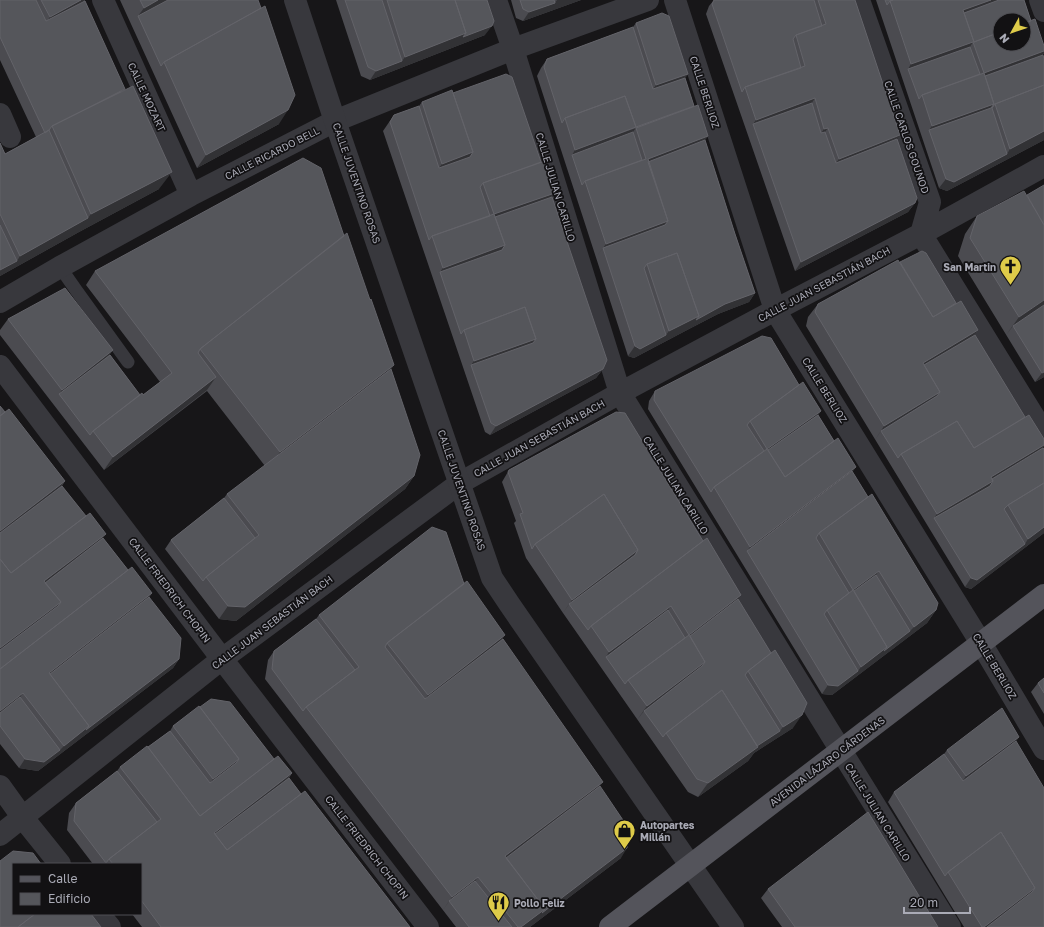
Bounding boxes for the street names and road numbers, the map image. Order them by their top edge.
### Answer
street label: CALLE BERLIOZ [688,54,722,130]
street label: CALLE MOZART [126,61,168,133]
street label: CALLE CARLOS GOUNOD [882,79,932,195]
street label: CALLE JUVENTINO ROSAS [331,121,383,245]
street label: CALLE RICARDO BELL [223,124,322,182]
street label: CALLE JULIAN CARILLO [534,131,578,243]
street label: CALLE JUAN SEBASTIÁN BACH [756,244,892,324]
street label: CALLE BERLIOZ [800,355,850,425]
street label: CALLE JUAN SEBASTIÁN BACH [471,397,607,479]
street label: CALLE JUVENTINO ROSAS [436,428,488,552]
street label: CALLE JULIAN CARILLO [641,434,711,536]
street label: CALLE FRIEDRICH CHOPIN [127,535,213,645]
street label: CALLE JUAN SEBASTIÁN BACH [209,573,335,671]
street label: CALLE BERLIOZ [971,631,1019,701]
street label: AVENIDA LÁZARO CÁRDENAS [767,714,887,808]
street label: CALLE JULIAN CARILLO [843,761,913,863]
street label: CALLE FRIEDRICH CHOPIN [323,793,411,901]

